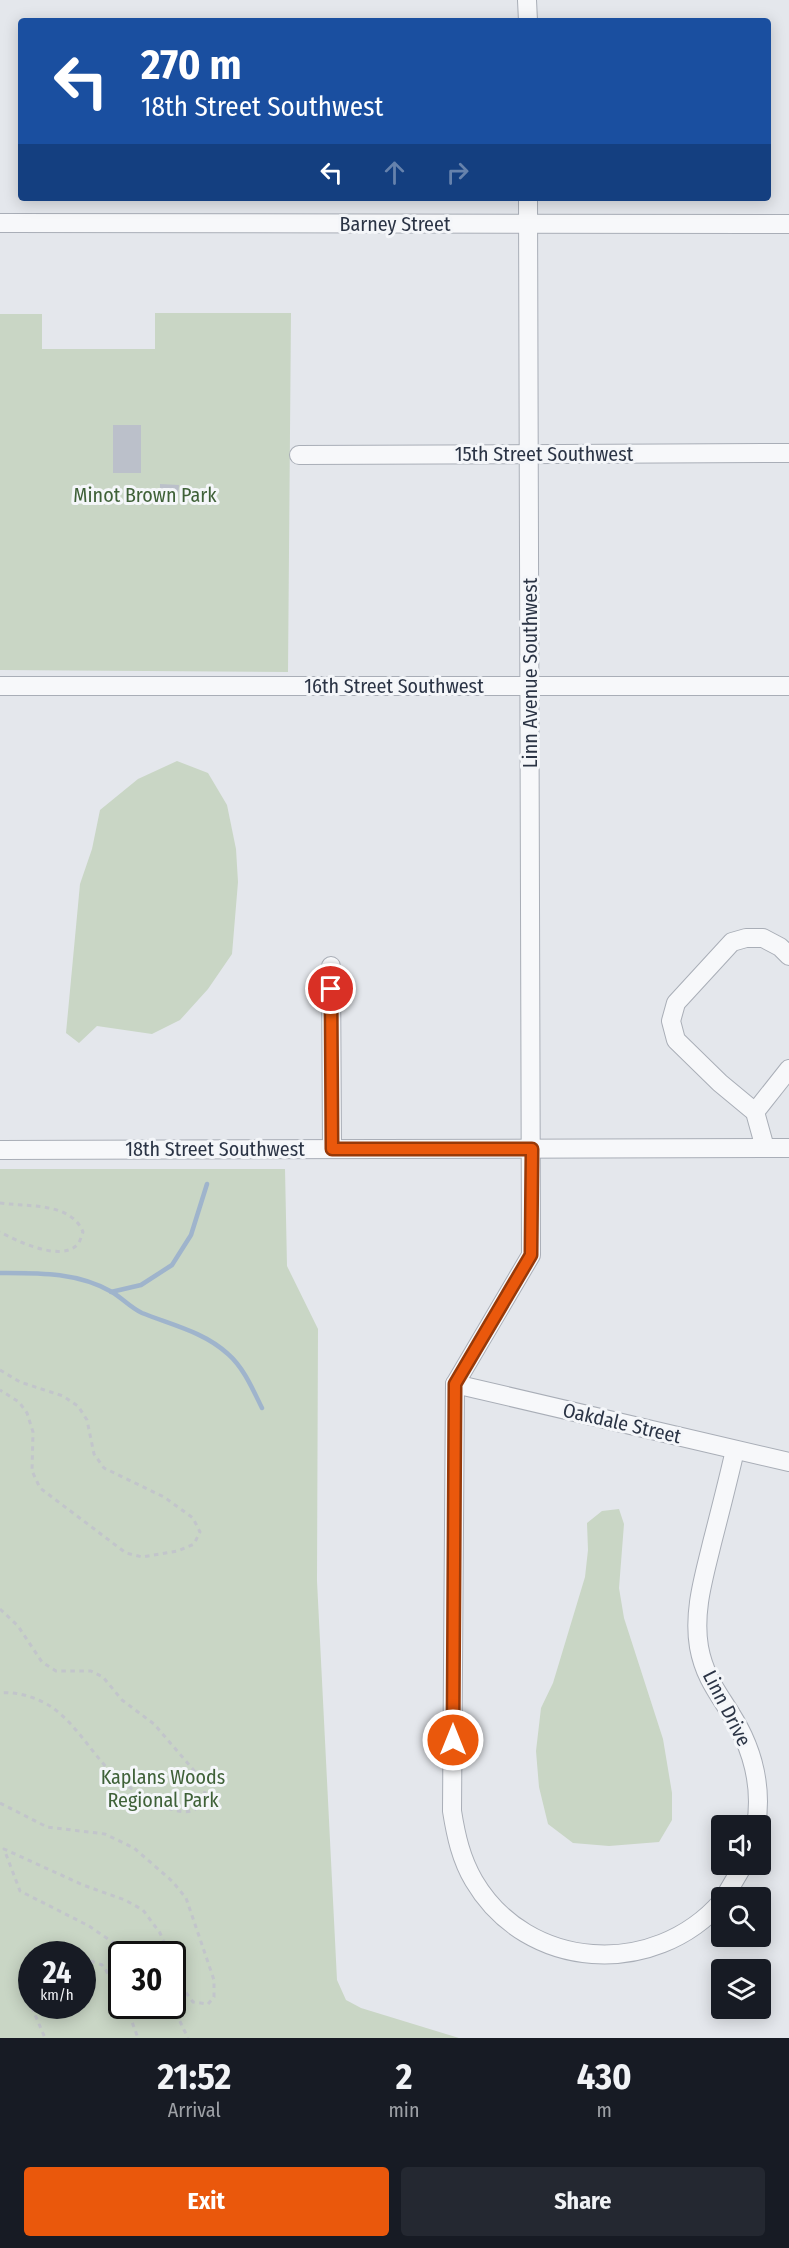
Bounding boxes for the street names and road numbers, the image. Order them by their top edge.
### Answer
street label: Barney Street [340,212,451,236]
street label: 15th Street Southwest [455,442,634,466]
street label: Linn Avenue Southwest [518,577,542,768]
street label: 16th Street Southwest [304,674,484,698]
street label: 18th Street Southwest [125,1137,305,1161]
street label: Oakdale Street [561,1398,684,1448]
street label: Linn Drive [698,1666,756,1750]

